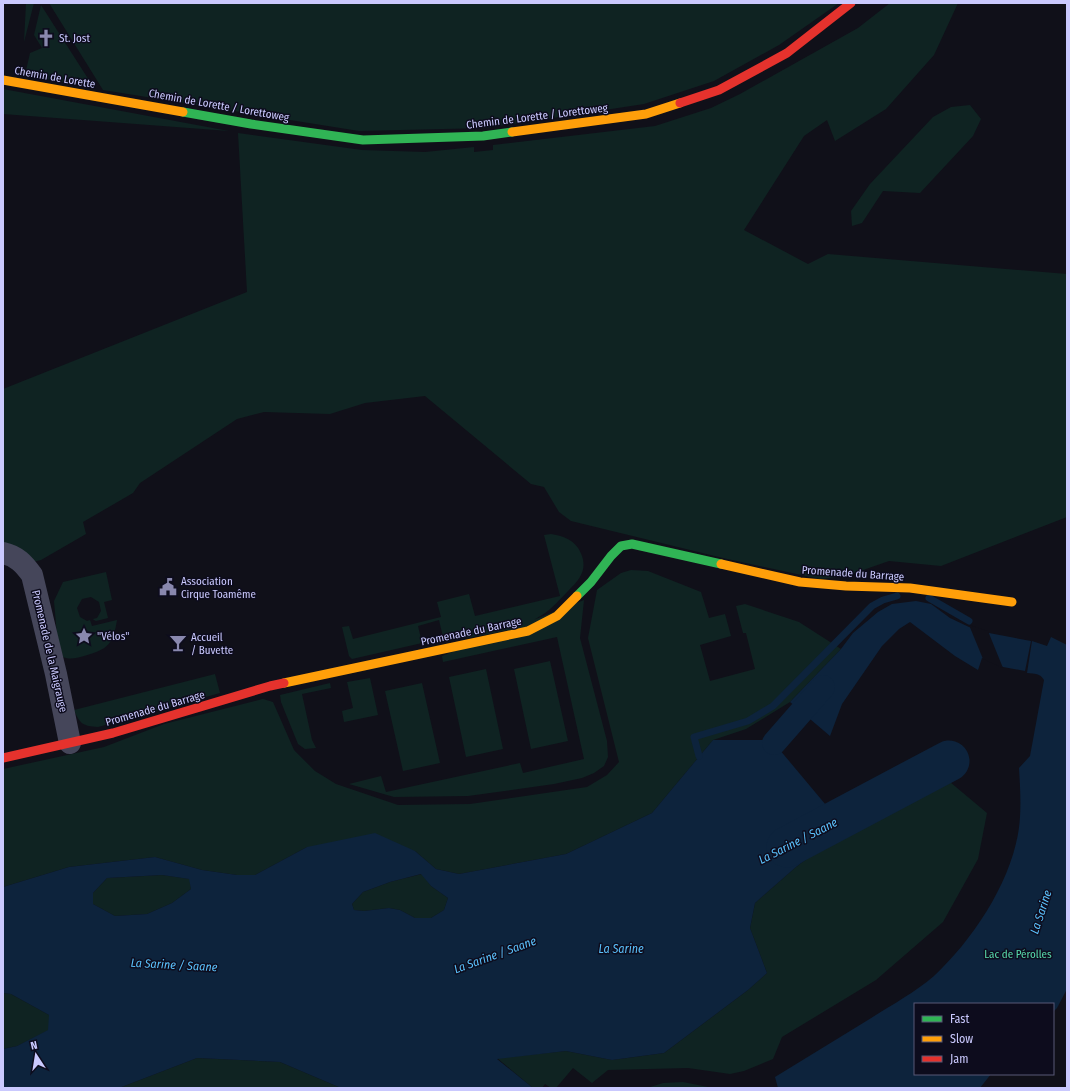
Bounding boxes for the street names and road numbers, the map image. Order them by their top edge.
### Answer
street label: Chemin de Lorette [13,64,96,91]
street label: Chemin de Lorette / Lorettoweg [148,87,291,124]
street label: Chemin de Lorette / Lorettoweg [466,101,609,132]
street label: Promenade du Barrage [801,563,905,584]
street label: Promenade de la Maigrauge [29,589,70,713]
street label: Promenade du Barrage [420,614,523,649]
street label: Promenade du Barrage [104,688,206,729]

